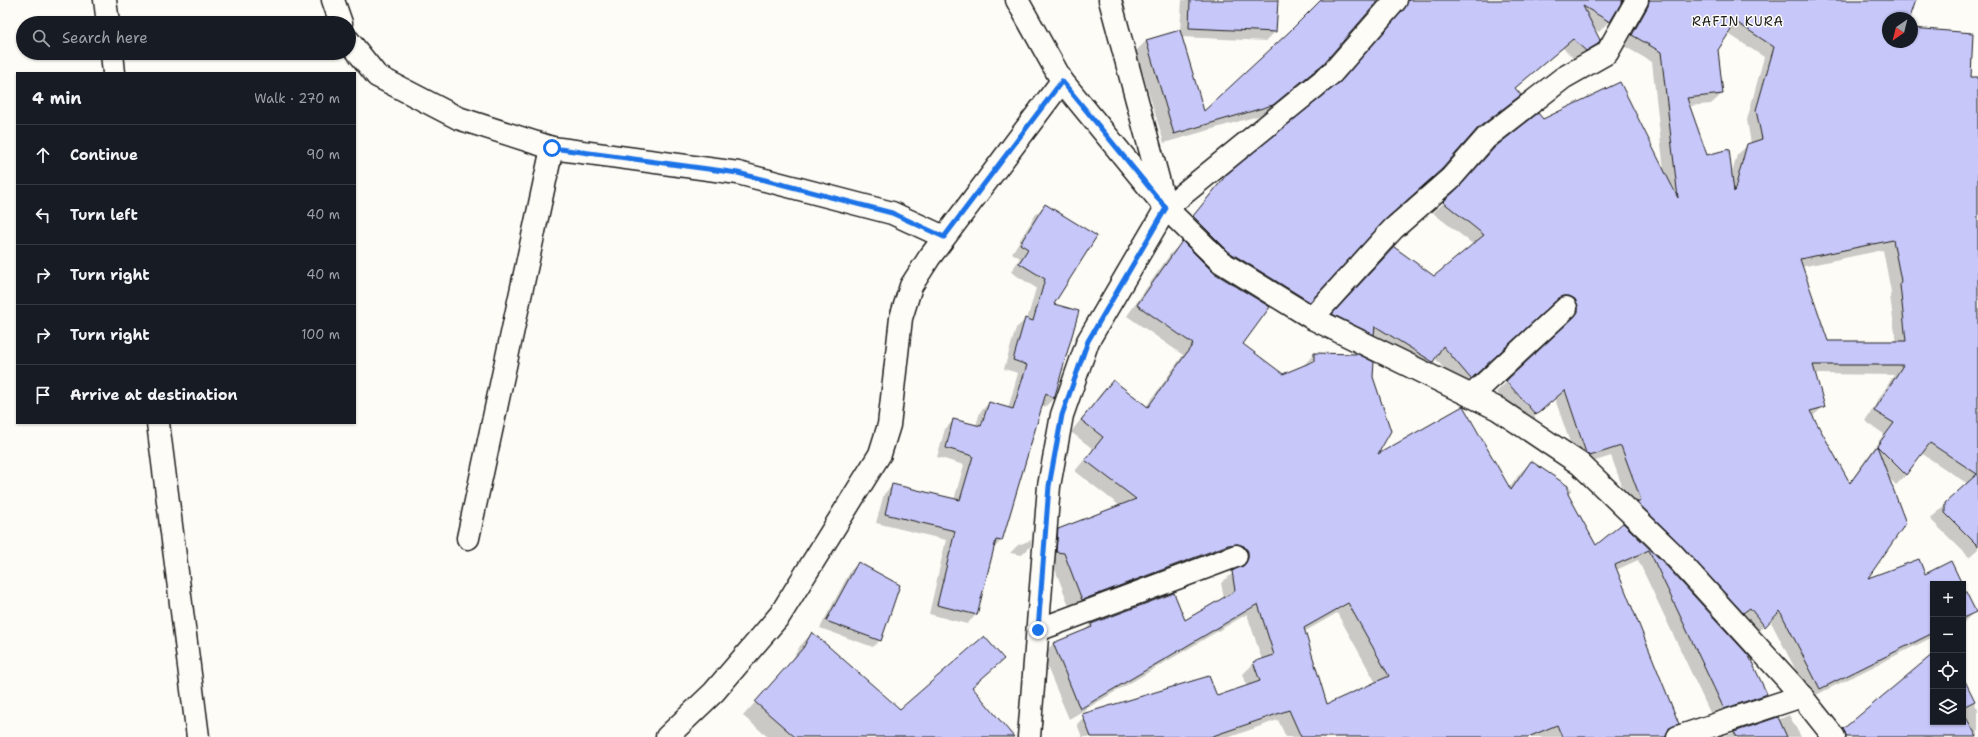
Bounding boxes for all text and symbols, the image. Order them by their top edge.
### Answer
north arrow [1882,12,1918,48]
district label: RAFIN KURA [1692,13,1784,30]
search box [16,16,356,60]
icon: search [30,27,52,49]
text: Search here [62,28,148,48]
text: 4 min [32,87,82,109]
text: Walk · 270 m [254,90,340,107]
route start [543,139,561,157]
icon: ahead [32,144,54,166]
text: Continue [70,145,138,165]
text: 90 m [306,146,340,163]
icon: left [32,204,54,226]
text: Turn left [70,205,138,225]
text: 40 m [306,206,340,223]
icon: right [32,264,54,286]
text: Turn right [70,265,150,285]
text: 40 m [306,266,340,283]
icon: right [32,324,54,346]
text: Turn right [70,325,150,345]
text: 100 m [301,326,340,343]
icon: arrive [32,384,54,406]
text: Arrive at destination [70,385,238,405]
map controls [1930,581,1966,725]
button: + [1930,581,1966,617]
button: − [1930,617,1966,653]
route end [1029,621,1047,639]
button: locate [1930,653,1966,689]
button: layers [1930,689,1966,725]

